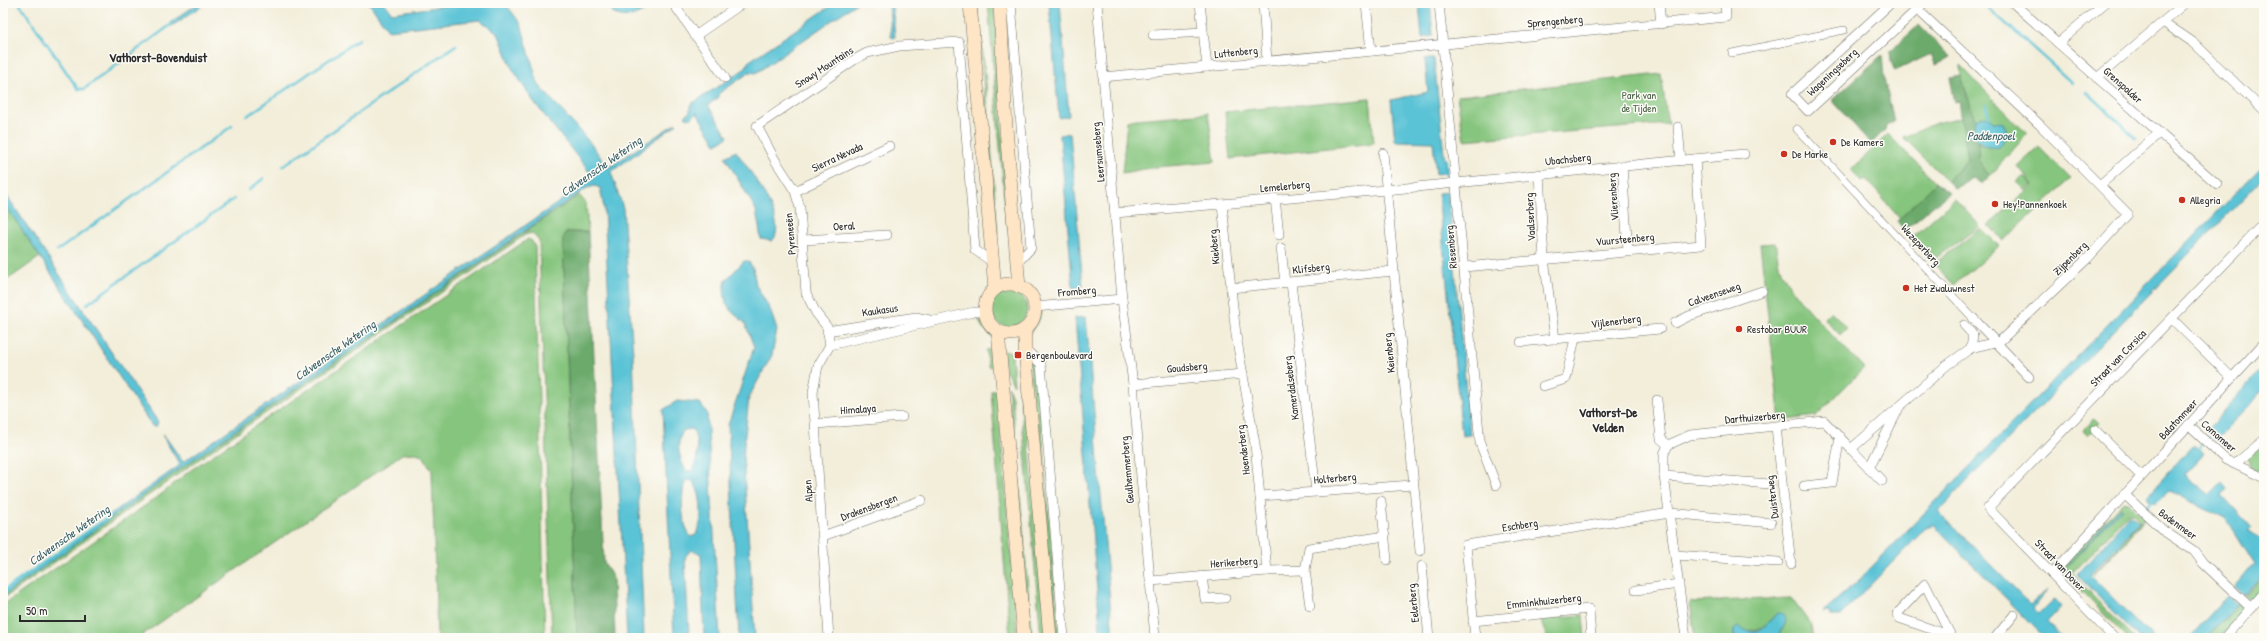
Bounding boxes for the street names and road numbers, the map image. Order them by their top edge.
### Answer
street label: Sprengenberg [1527,12,1583,30]
street label: Snowy Mountains [792,43,856,91]
street label: Luttenberg [1214,43,1258,61]
street label: Wageningseberg [1804,45,1860,99]
street label: Grenspolder [2100,64,2146,107]
street label: Leersumseberg [1088,121,1108,182]
street label: Sierra Nevada [809,139,865,175]
street label: Ubachsberg [1544,150,1592,168]
street label: Vlierenberg [1604,173,1622,221]
street label: Lemelerberg [1260,177,1311,195]
street label: Vaalserberg [1522,192,1538,242]
street label: Pyreneeën [781,213,799,255]
street label: Oeral [833,218,855,234]
street label: Wezeperberg [1898,221,1944,269]
street label: Riesenberg [1442,225,1460,269]
street label: Kiekberg [1205,229,1223,265]
street label: Vuursteenberg [1595,229,1655,249]
street label: Zijpenberg [2050,238,2090,278]
street label: Klifsberg [1292,259,1330,277]
street label: Calveenseweg [1686,278,1742,309]
street label: Fromberg [1056,282,1097,300]
street label: Kaukasus [861,301,899,319]
street label: Vijlenerberg [1590,311,1642,331]
street label: Straat van Corsica [2087,326,2149,390]
street label: Keienberg [1380,332,1398,374]
street label: Kamerdalseberg [1280,355,1302,421]
street label: Goudsberg [1166,358,1208,376]
street label: Balatonmeer [2156,395,2201,442]
street label: Himalaya [840,401,877,417]
street label: Darthuizerberg [1724,407,1786,427]
street label: Comomeer [2198,417,2240,456]
street label: Hoenderberg [1233,424,1253,476]
street label: Geulhemmerberg [1117,436,1137,504]
street label: Holterberg [1313,469,1357,487]
street label: Duisterweg [1762,475,1782,519]
street label: Alpen [800,479,816,503]
street label: Drakensbergen [839,490,899,524]
street label: Bodenmeer [2156,505,2201,543]
street label: Eschberg [1501,515,1539,535]
street label: Straat van Dover [2032,536,2089,594]
street label: Herikerberg [1210,553,1258,571]
street label: Eelerberg [1404,583,1422,623]
street label: Emminkhuizerberg [1506,590,1582,612]

